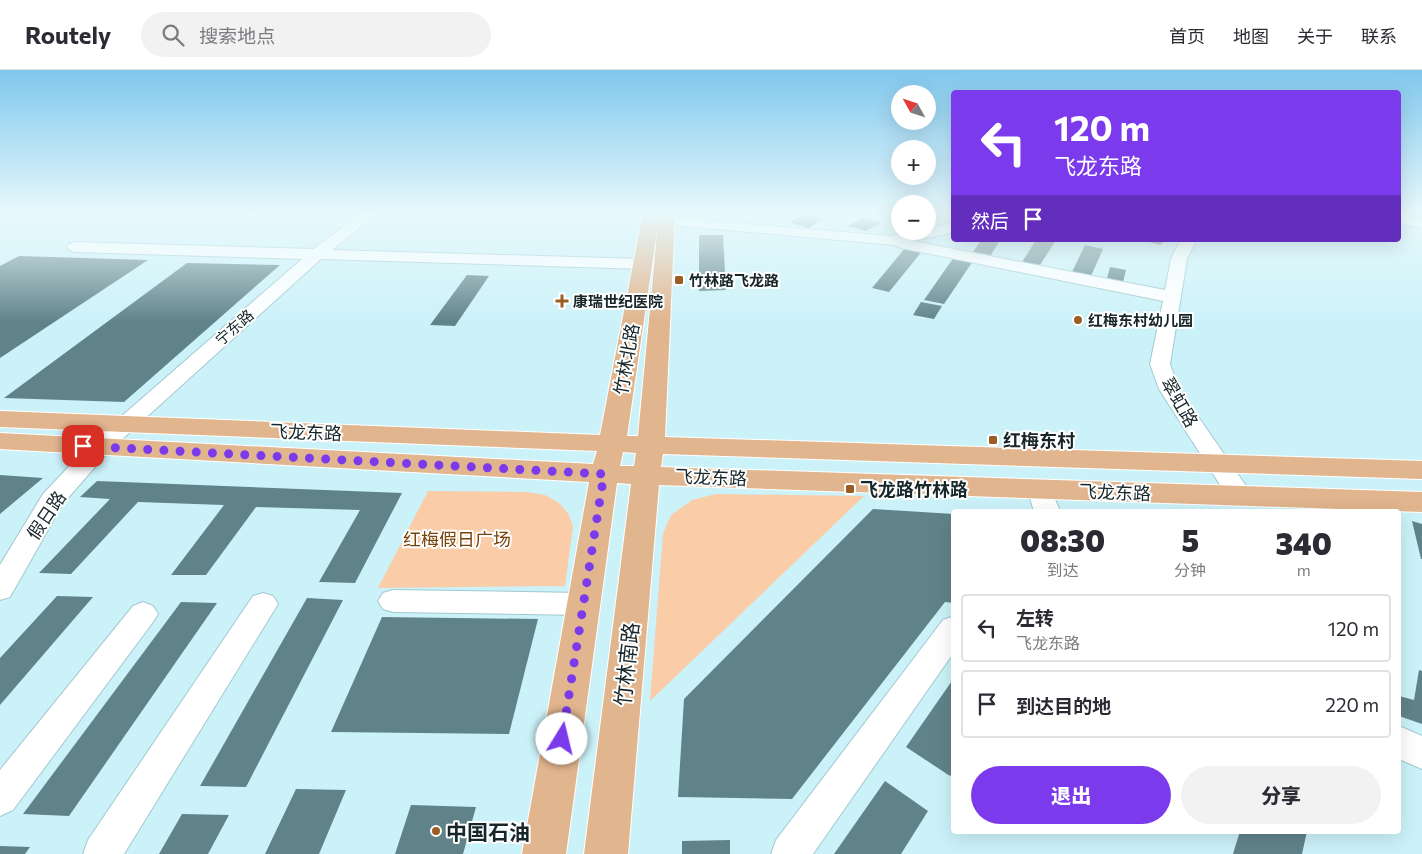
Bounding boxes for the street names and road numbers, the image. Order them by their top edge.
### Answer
street label: 宁东路 [211,305,257,349]
street label: 竹林北路 [609,322,643,396]
street label: 翠虹路 [1157,373,1203,431]
street label: 飞龙东路 [270,420,342,444]
street label: 飞龙东路 [675,465,747,489]
street label: 飞龙东路 [1079,480,1151,504]
street label: 假日路 [22,486,70,544]
street label: 竹林南路 [609,621,643,707]

